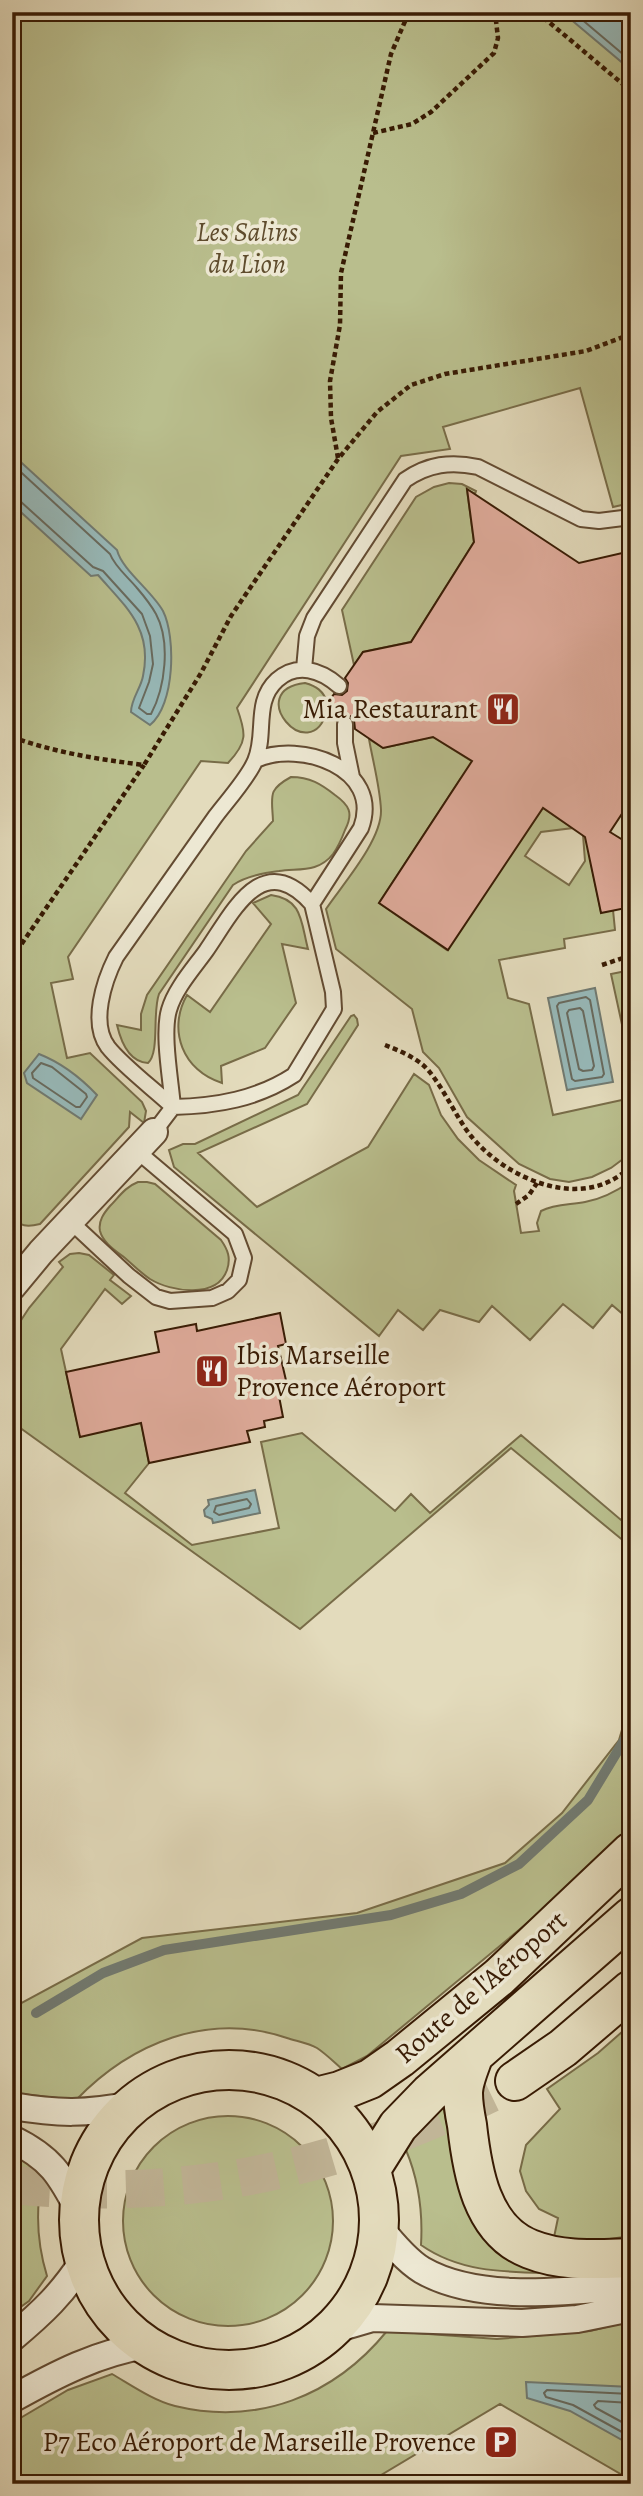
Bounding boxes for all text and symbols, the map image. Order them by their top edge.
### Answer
park label: Les Salins du Lion [196,213,299,283]
place label: Mia Restaurant [302,690,478,728]
restaurant icon: Mia Restaurant [484,690,522,728]
place label: Ibis Marseille Provence Aéroport [236,1336,446,1406]
restaurant icon: Ibis Marseille Provence Aéroport [193,1352,231,1390]
street label: Route de l'Aéroport [387,1902,575,2072]
place label: P7 Eco Aéroport de Marseille Provence [43,2423,476,2461]
parking icon: P7 Eco Aéroport de Marseille Provence [482,2423,520,2461]

